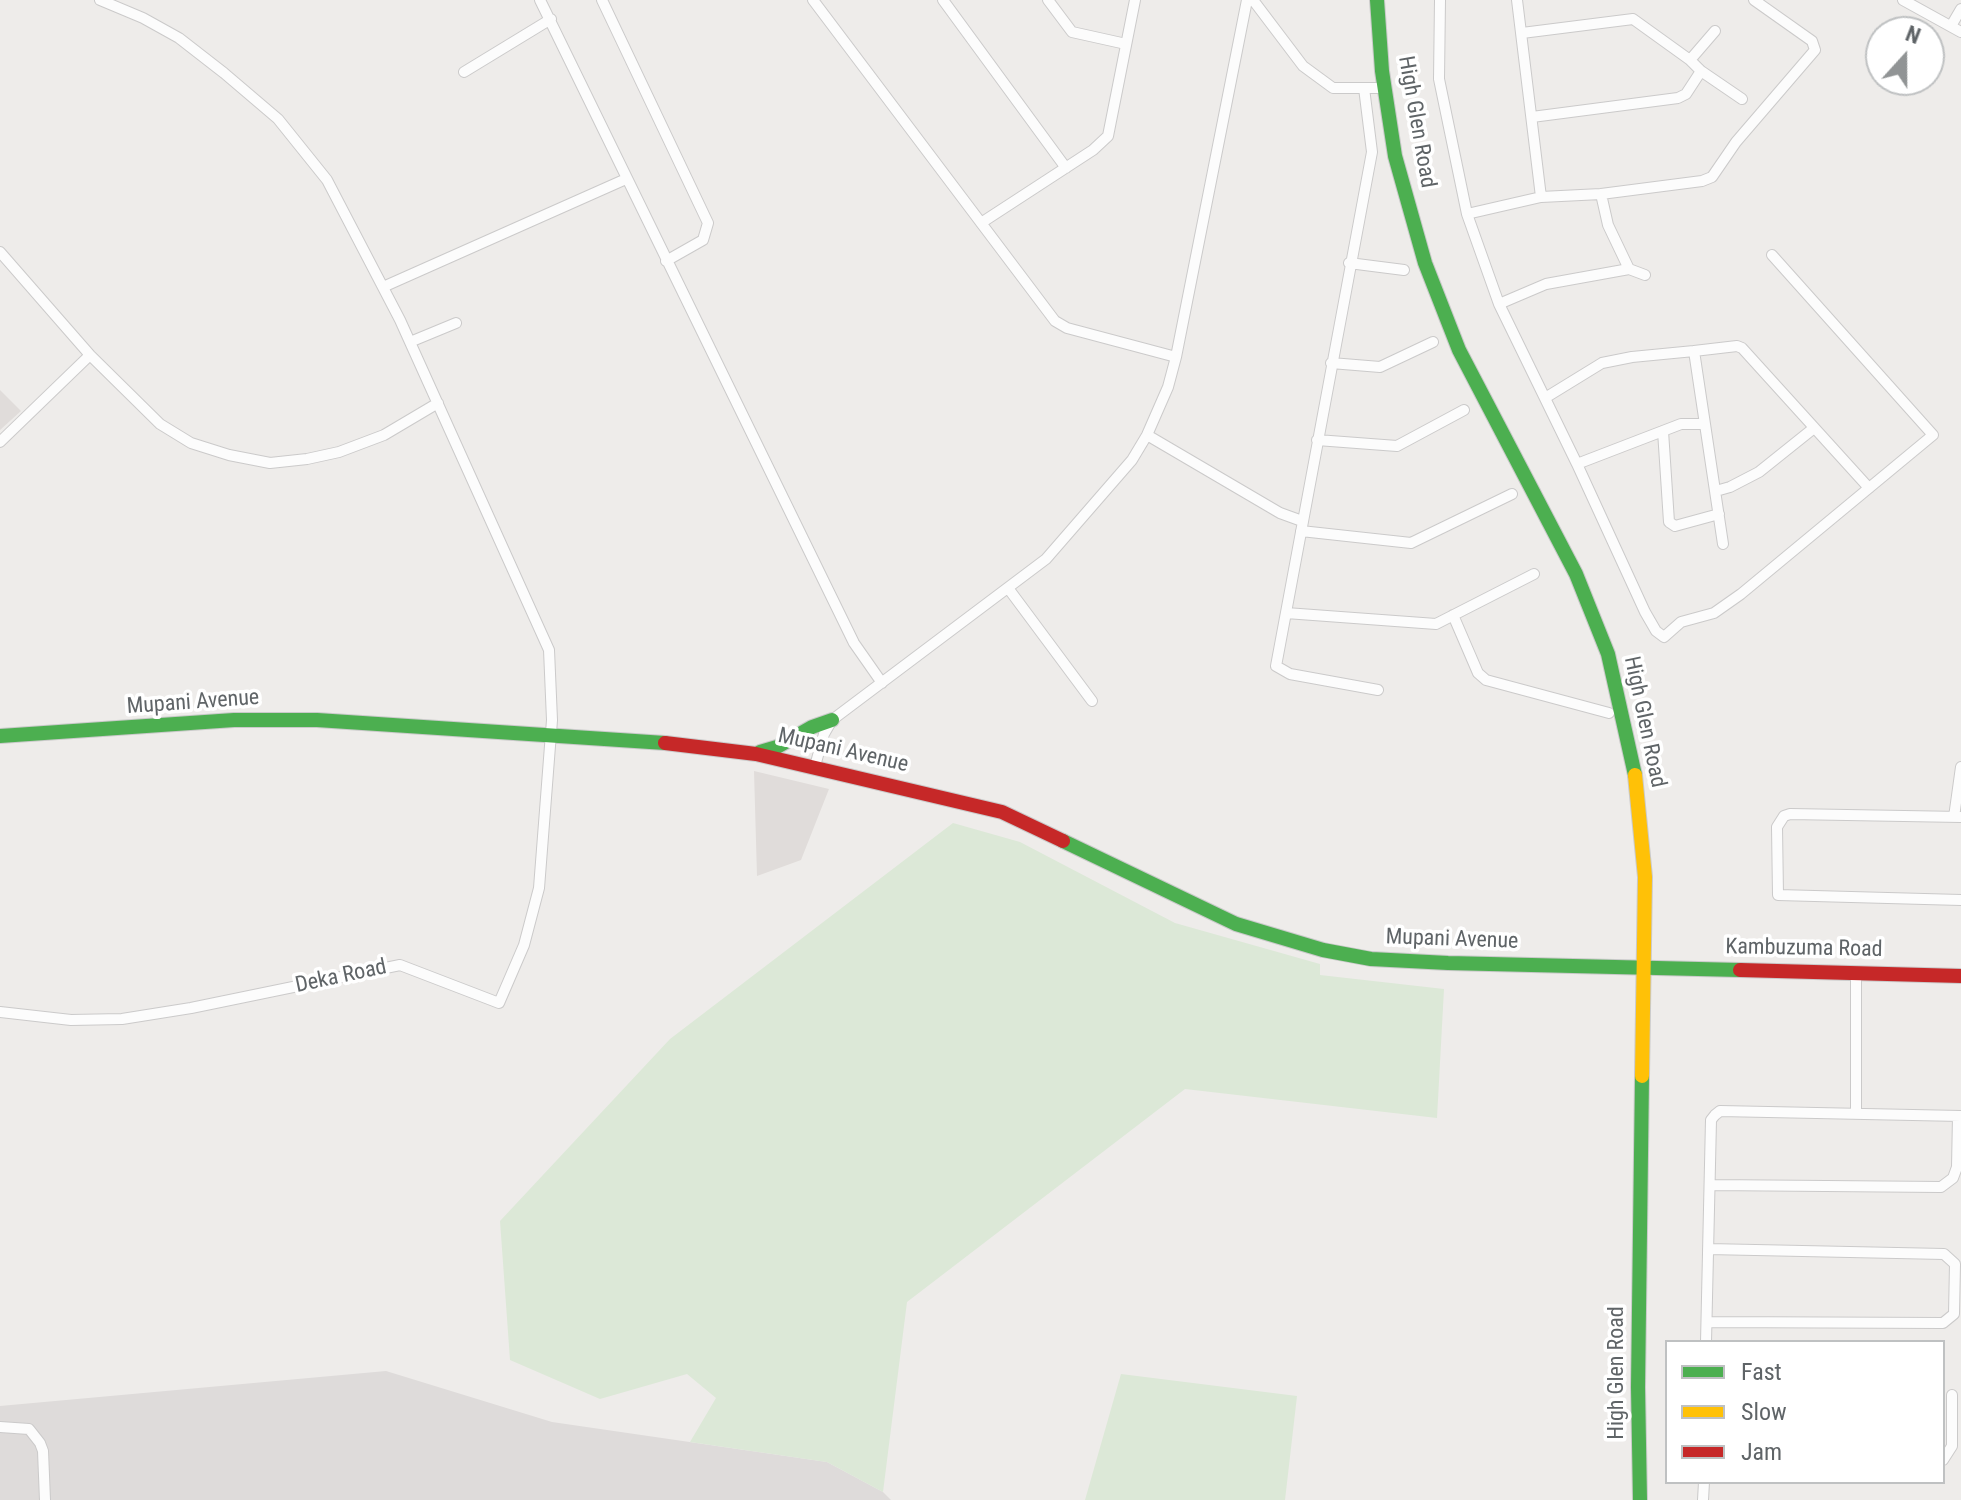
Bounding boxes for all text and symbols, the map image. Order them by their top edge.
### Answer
north arrow [1865,16,1945,96]
text: N [1902,21,1924,49]
street label: High Glen Road [1391,54,1441,190]
street label: High Glen Road [1617,654,1671,790]
street label: Mupani Avenue [126,685,260,721]
street label: Mupani Avenue [775,723,911,779]
street label: Mupani Avenue [1385,924,1519,956]
street label: Kambuzuma Road [1725,934,1883,964]
street label: Deka Road [293,954,389,1000]
street label: High Glen Road [1604,1306,1630,1440]
legend [1665,1340,1945,1484]
text: Fast [1741,1358,1782,1386]
text: Slow [1741,1398,1787,1426]
text: Jam [1741,1438,1782,1466]

